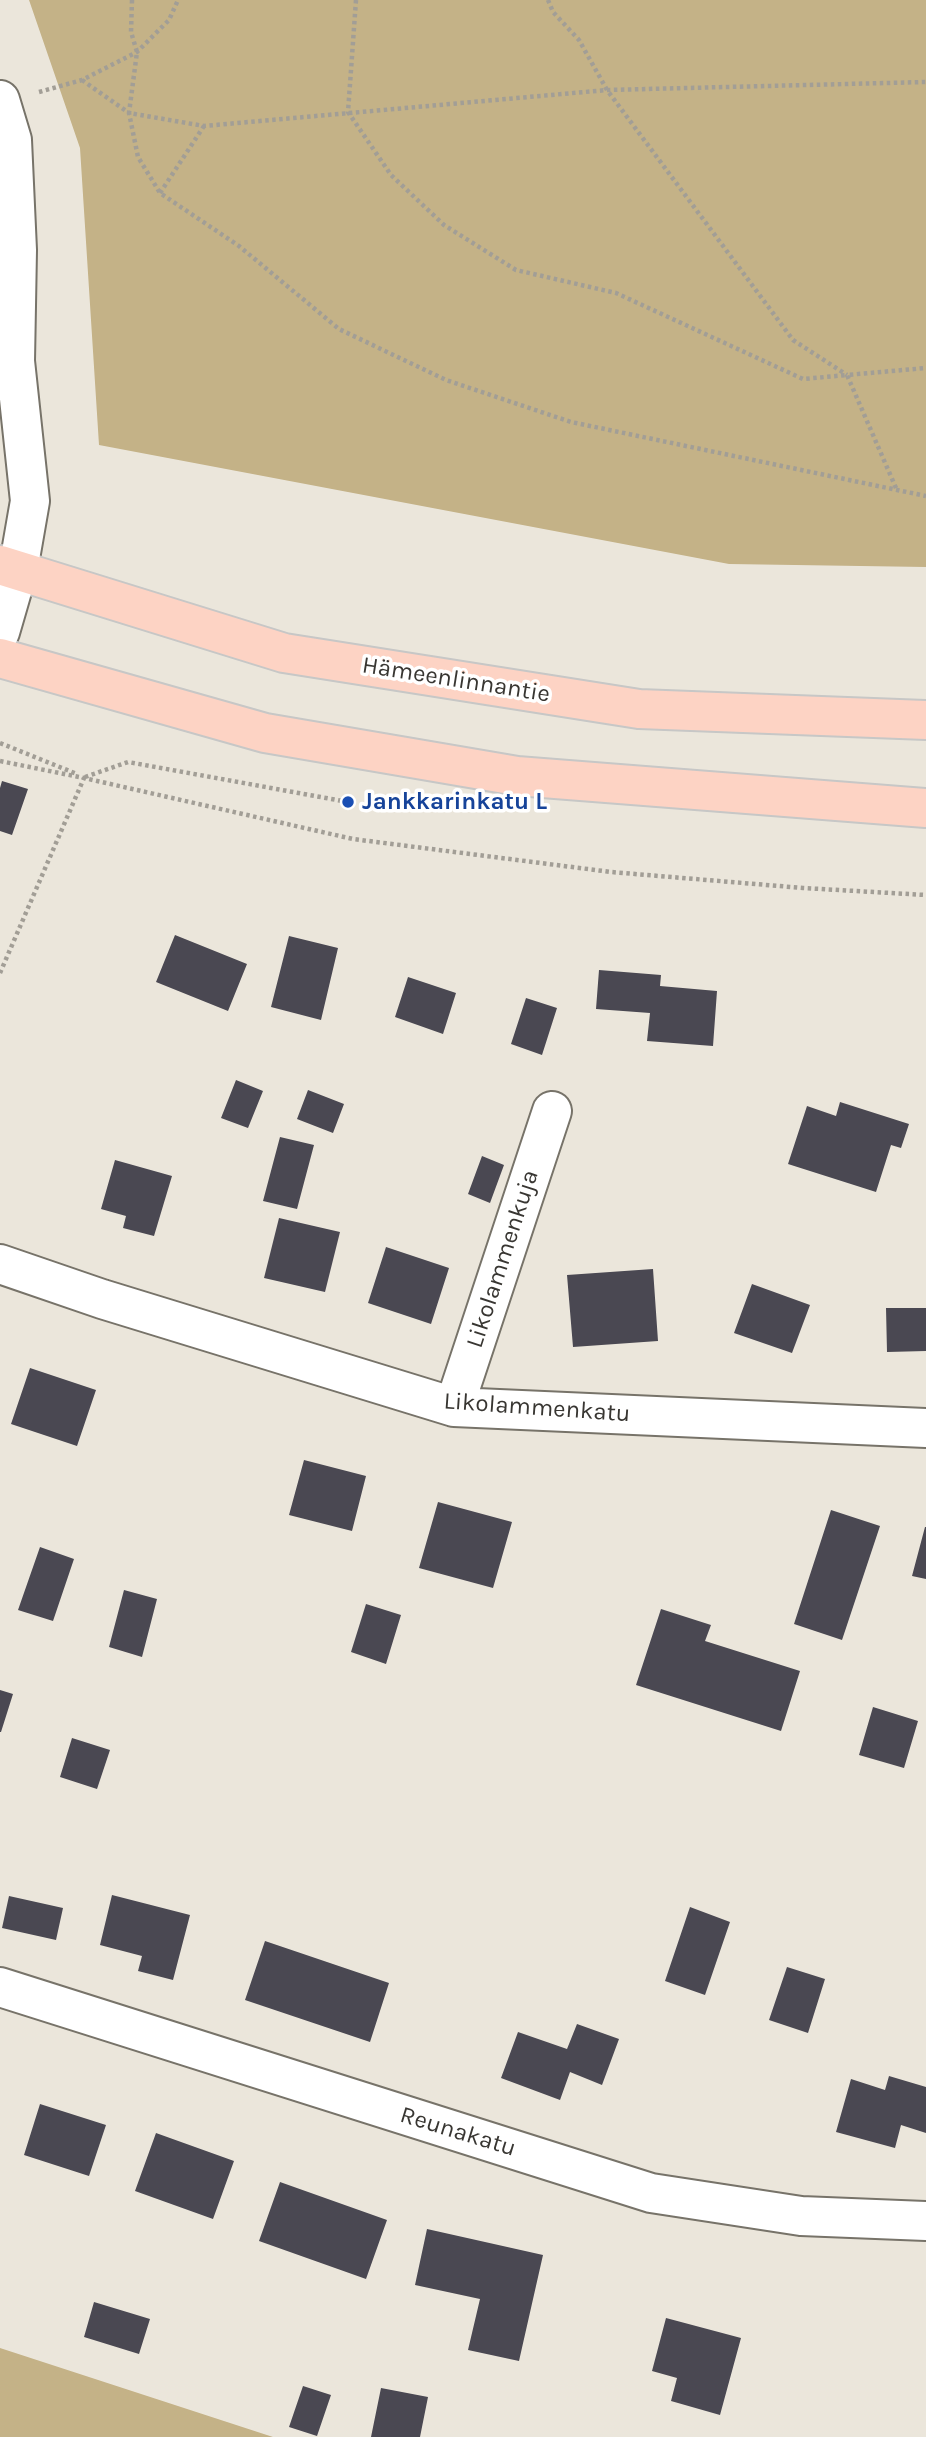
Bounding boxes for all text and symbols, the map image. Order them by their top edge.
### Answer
street label: Hämeenlinnantie [360,651,552,709]
place label: Jankkarinkatu L [362,788,547,816]
marker: Jankkarinkatu L [340,794,356,810]
street label: Likolammenkuja [461,1166,545,1352]
street label: Likolammenkatu [443,1387,631,1429]
street label: Reunakatu [397,2101,519,2163]

